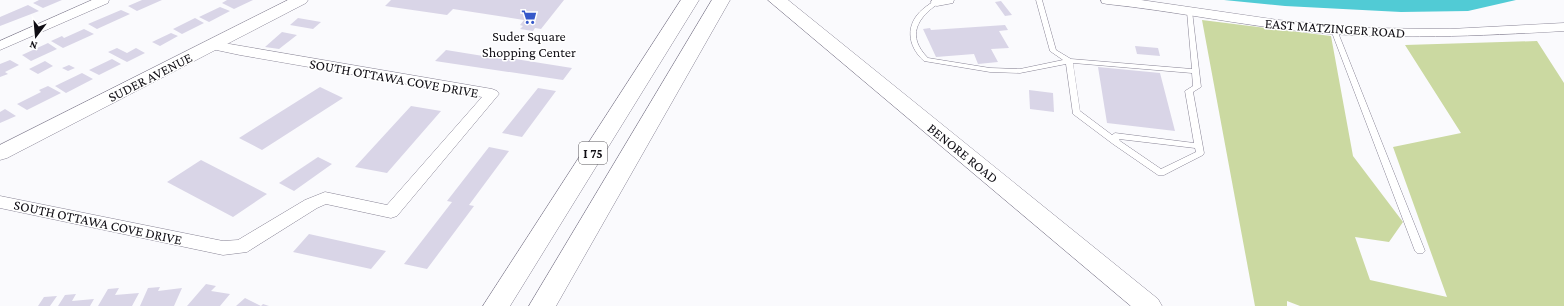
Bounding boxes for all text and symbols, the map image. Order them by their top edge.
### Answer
supermarket icon: Suder Square Shopping Center [520,8,538,26]
street label: EAST MATZINGER ROAD [1264,15,1406,41]
north arrow [16,16,56,56]
place label: Suder Square Shopping Center [482,28,576,60]
text: N [28,39,39,52]
street label: SUDER AVENUE [105,49,195,105]
street label: SOUTH OTTAWA COVE DRIVE [308,55,480,101]
street label: BENORE ROAD [925,120,1001,186]
road number: I 75 [579,142,607,164]
street label: SOUTH OTTAWA COVE DRIVE [12,196,184,248]

